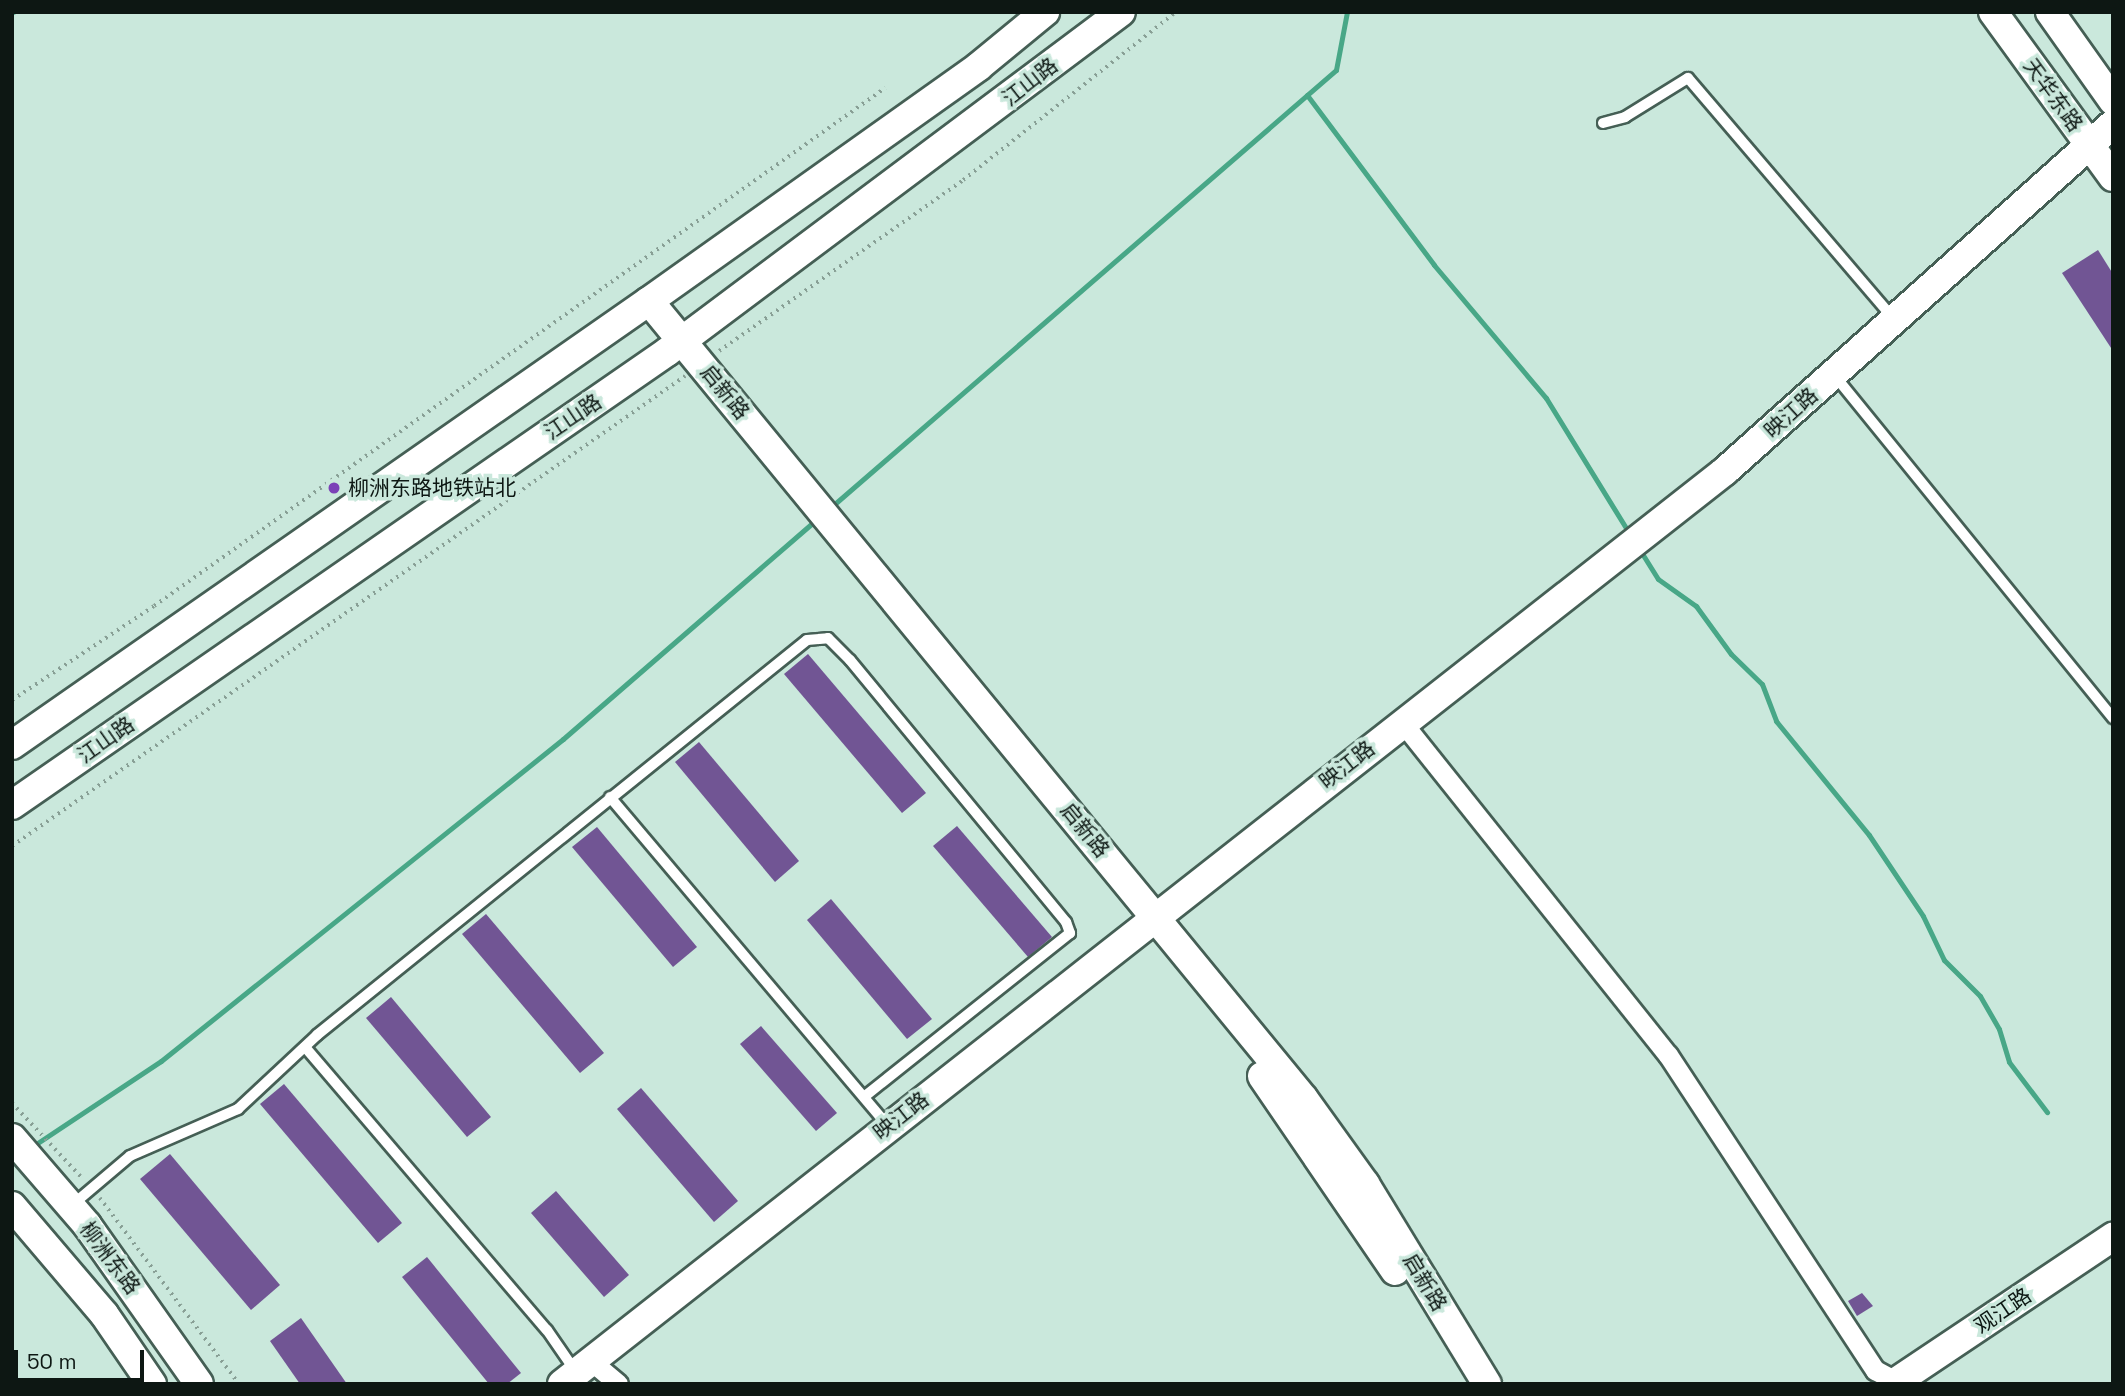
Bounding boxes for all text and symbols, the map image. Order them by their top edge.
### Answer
street label: 江山路 [997,53,1063,111]
street label: 天华东路 [2018,54,2088,136]
street label: 启新路 [695,360,755,424]
street label: 映江路 [1759,383,1823,443]
street label: 江山路 [540,389,606,445]
place label: 柳洲东路地铁站北 [348,475,516,501]
marker: 柳洲东路地铁站北 [326,480,342,496]
street label: 江山路 [73,712,139,768]
street label: 映江路 [1314,736,1380,794]
street label: 启新路 [1055,798,1115,862]
street label: 映江路 [868,1087,934,1145]
street label: 柳洲东路 [75,1217,145,1299]
street label: 启新路 [1398,1249,1452,1315]
street label: 观江路 [1970,1283,2036,1339]
scale bar [18,1336,147,1380]
text: 50 m [27,1348,77,1375]

